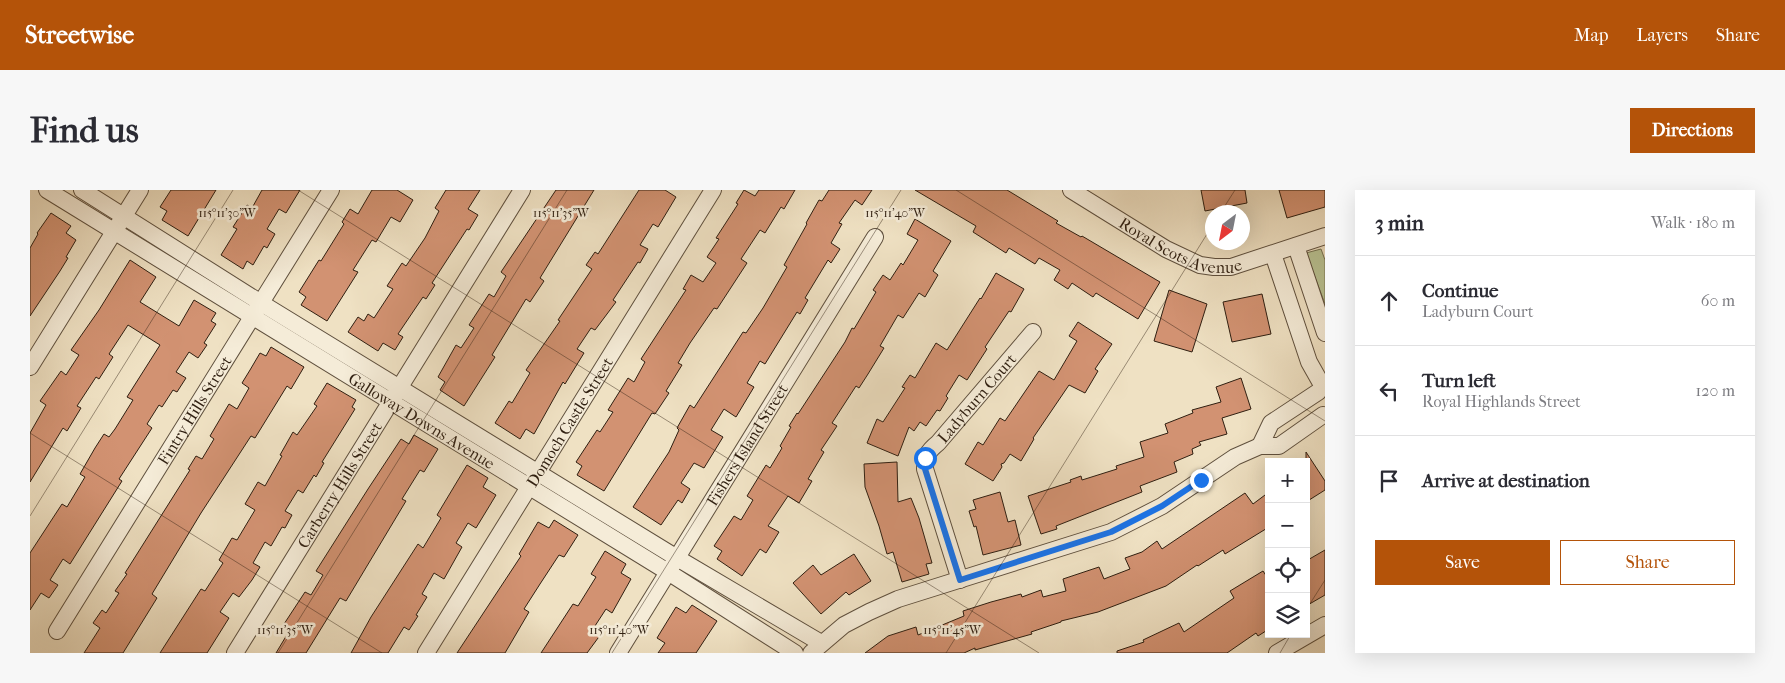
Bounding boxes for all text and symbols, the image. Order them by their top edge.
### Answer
text: Streetwise [25,21,134,49]
text: Map [1574,25,1608,46]
text: Layers [1636,25,1688,46]
text: Share [1716,25,1760,46]
button: Directions [1630,108,1755,153]
text: Find us [30,110,139,151]
north arrow [1205,205,1250,250]
text: 115°11'30"W [198,206,257,220]
text: 115°11'35"W [533,206,590,220]
text: 115°11'40"W [865,206,926,220]
text: 3 min [1375,211,1424,235]
street label: Royal Scots Avenue [1116,213,1244,277]
text: Walk · 180 m [1651,213,1735,232]
text: Continue [1422,280,1498,302]
icon: ahead [1375,287,1403,315]
text: 60 m [1701,291,1735,310]
text: Ladyburn Court [1422,302,1533,321]
street label: Ladyburn Court [933,350,1020,447]
street label: Fintry Hills Street [154,352,236,468]
street label: Domoch Castle Street [522,354,617,490]
street label: Galloway Downs Avenue [345,369,498,473]
text: Turn left [1422,370,1496,392]
icon: left [1375,377,1403,405]
street label: Fishers Island Street [702,380,792,509]
text: 120 m [1696,381,1735,400]
text: Royal Highlands Street [1422,392,1581,411]
street label: Carberry Hills Street [294,418,386,551]
route start [914,447,937,470]
map controls [1265,458,1310,638]
button: + [1265,458,1310,503]
icon: arrive [1375,467,1403,495]
route end [1190,469,1213,492]
text: Arrive at destination [1422,470,1590,492]
button: − [1265,503,1310,548]
button: Save [1375,540,1550,585]
button: Share [1560,540,1735,585]
button: locate [1265,548,1310,593]
button: layers [1265,593,1310,638]
text: 115°11'35"W [257,623,314,637]
text: 115°11'40"W [589,623,650,637]
text: 115°11'45"W [923,623,982,637]

